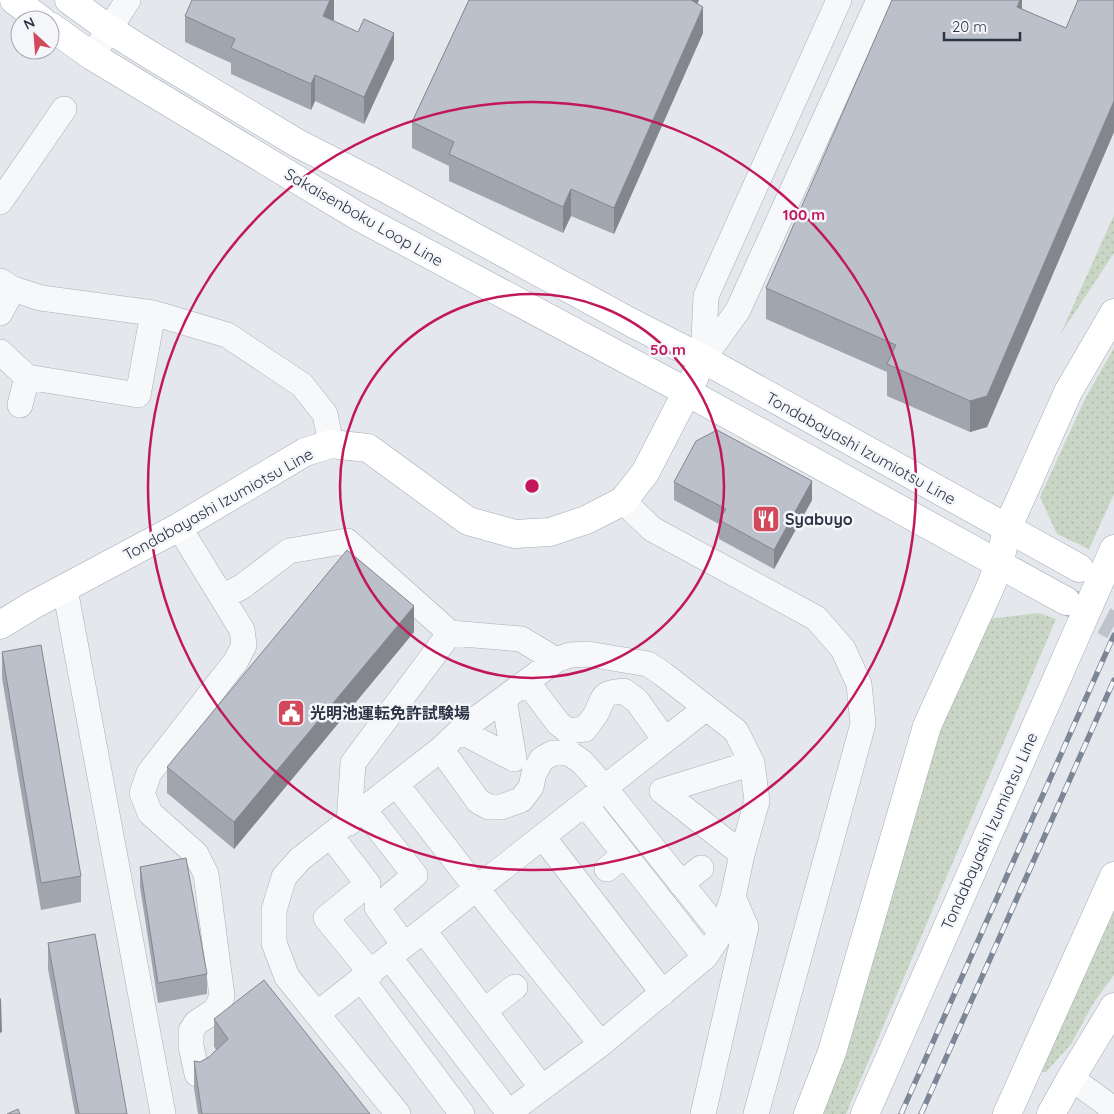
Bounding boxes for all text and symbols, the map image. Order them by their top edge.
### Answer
north arrow [10,10,60,60]
scale bar [944,10,1020,42]
text: N [21,13,38,34]
text: 20 m [952,17,987,36]
street label: Sakaisenboku Loop Line [281,163,447,271]
text: 100 m [783,205,825,224]
text: 50 m [650,340,686,359]
street label: Tondabayashi Izumiotsu Line [763,387,959,509]
street label: Tondabayashi Izumiotsu Line [120,443,316,565]
centre of rings [523,477,541,495]
restaurant icon: Syabuyo [751,504,781,534]
place label: Syabuyo [785,509,853,529]
public building icon: 光明池運転免許試験場 [276,698,306,728]
place label: 光明池運転免許試験場 [310,703,470,723]
street label: Tondabayashi Izumiotsu Line [936,729,1042,933]

